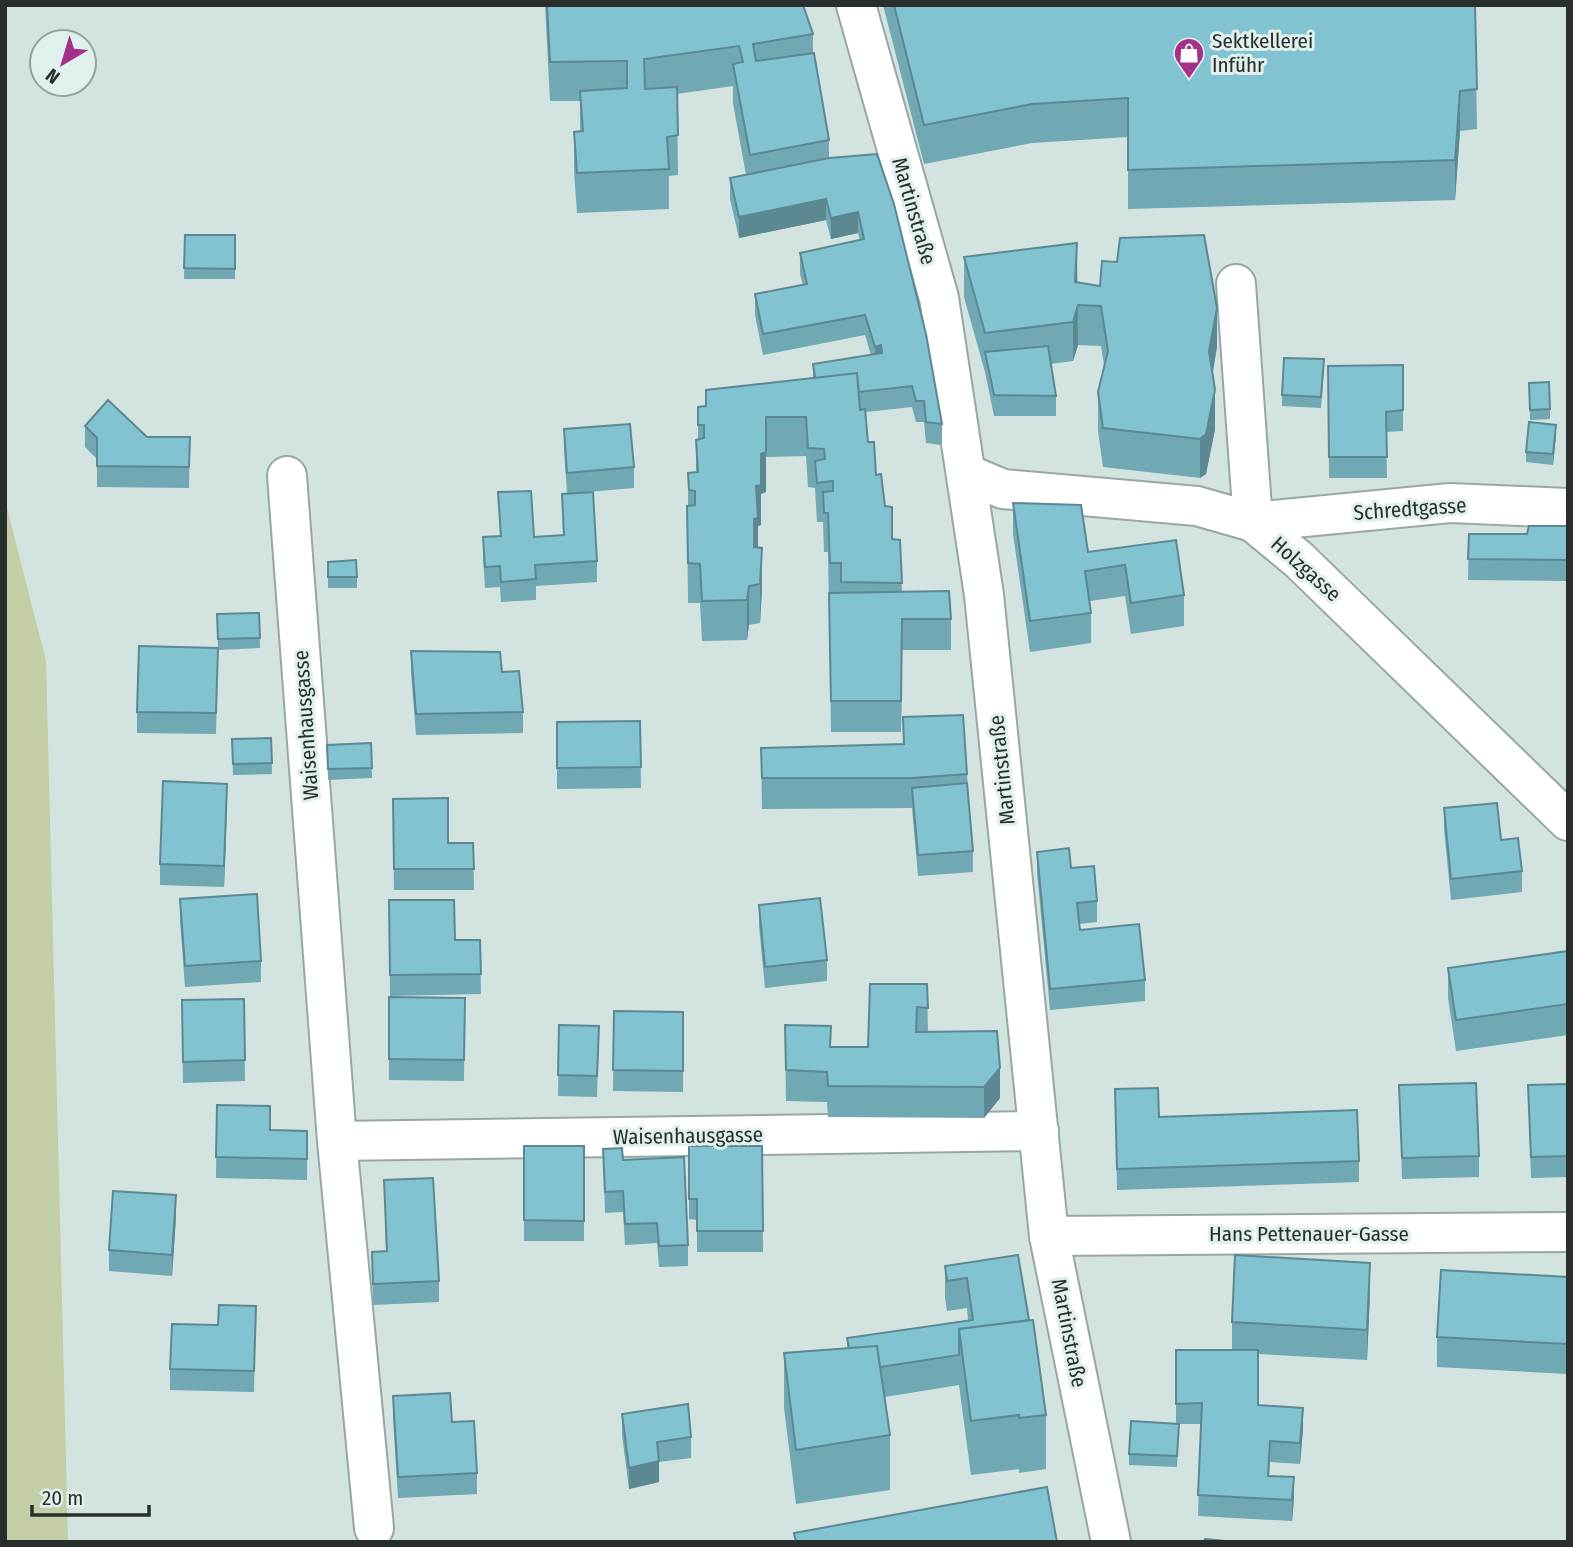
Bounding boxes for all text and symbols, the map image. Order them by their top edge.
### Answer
north arrow [28,28,98,98]
place label: Sektkellerei Inführ [1212,28,1313,78]
shop icon: Sektkellerei Inführ [1172,36,1206,80]
text: N [41,63,64,89]
street label: Martinstraße [886,154,942,268]
street label: Schredtgasse [1353,492,1467,526]
street label: Holzgasse [1266,531,1346,607]
street label: Waisenhausgasse [288,649,324,801]
street label: Martinstraße [983,714,1021,826]
street label: Waisenhausgasse [613,1122,763,1150]
street label: Hans Pettenauer-Gasse [1209,1221,1409,1247]
street label: Martinstraße [1046,1276,1092,1390]
scale bar [32,1474,149,1518]
text: 20 m [42,1485,83,1511]

